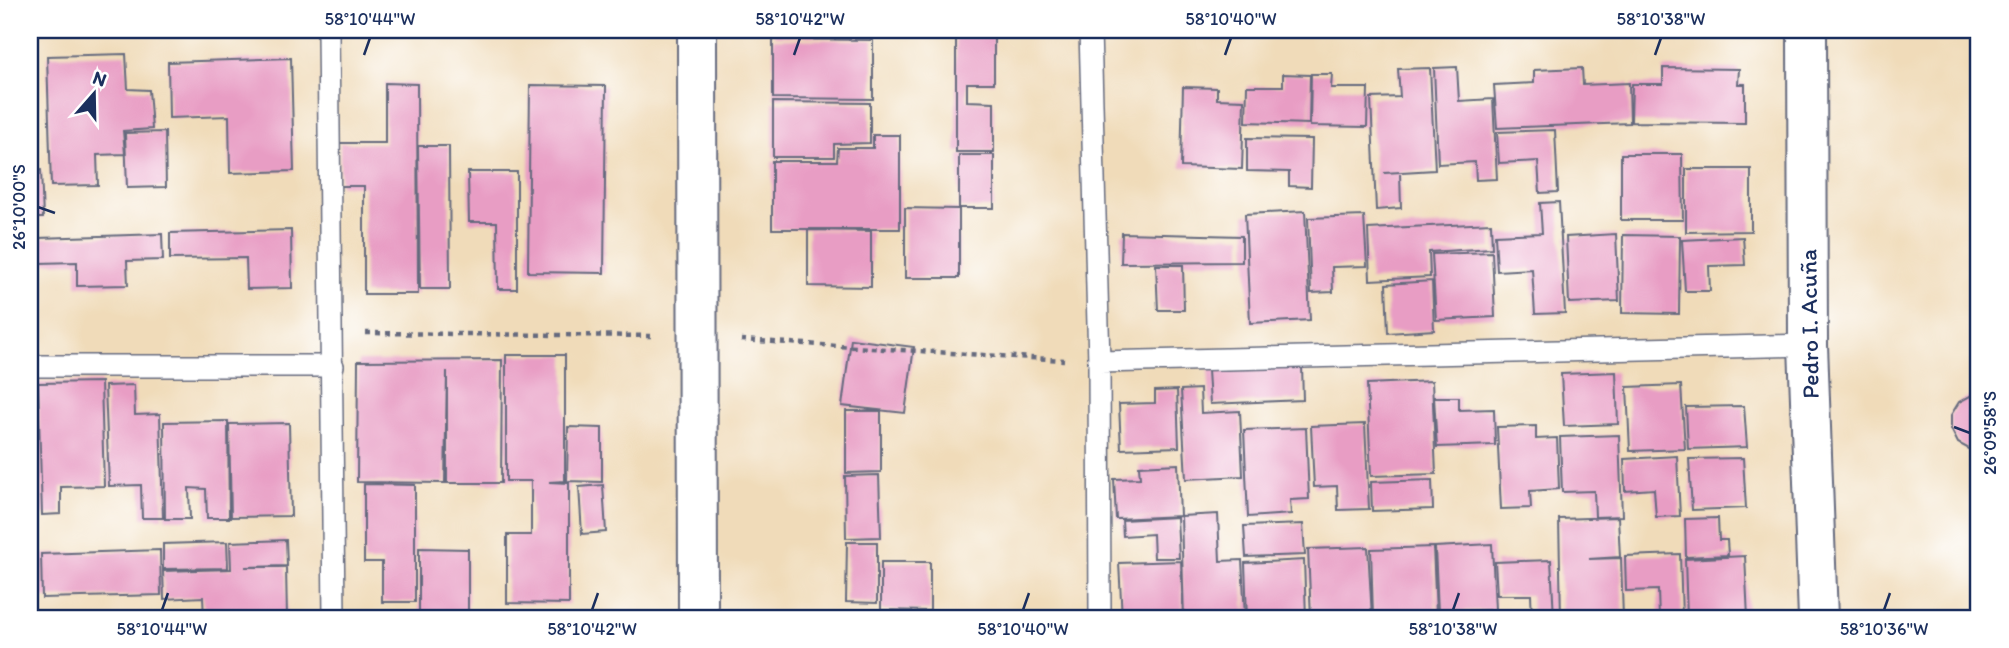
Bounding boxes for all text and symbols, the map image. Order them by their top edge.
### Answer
text: 58°10'44"W [324,8,416,30]
text: 58°10'42"W [755,8,845,30]
text: 58°10'40"W [1185,8,1277,30]
text: 58°10'38"W [1616,8,1706,30]
north arrow [60,60,130,130]
text: N [90,65,110,91]
text: 26°10'00"S [8,164,30,250]
street label: Pedro I. Acuña [1793,249,1825,399]
text: 26°09'58"S [1979,391,2001,475]
text: 58°10'44"W [116,618,208,640]
text: 58°10'42"W [547,618,637,640]
text: 58°10'40"W [977,618,1069,640]
text: 58°10'38"W [1408,618,1498,640]
text: 58°10'36"W [1840,618,1928,640]

